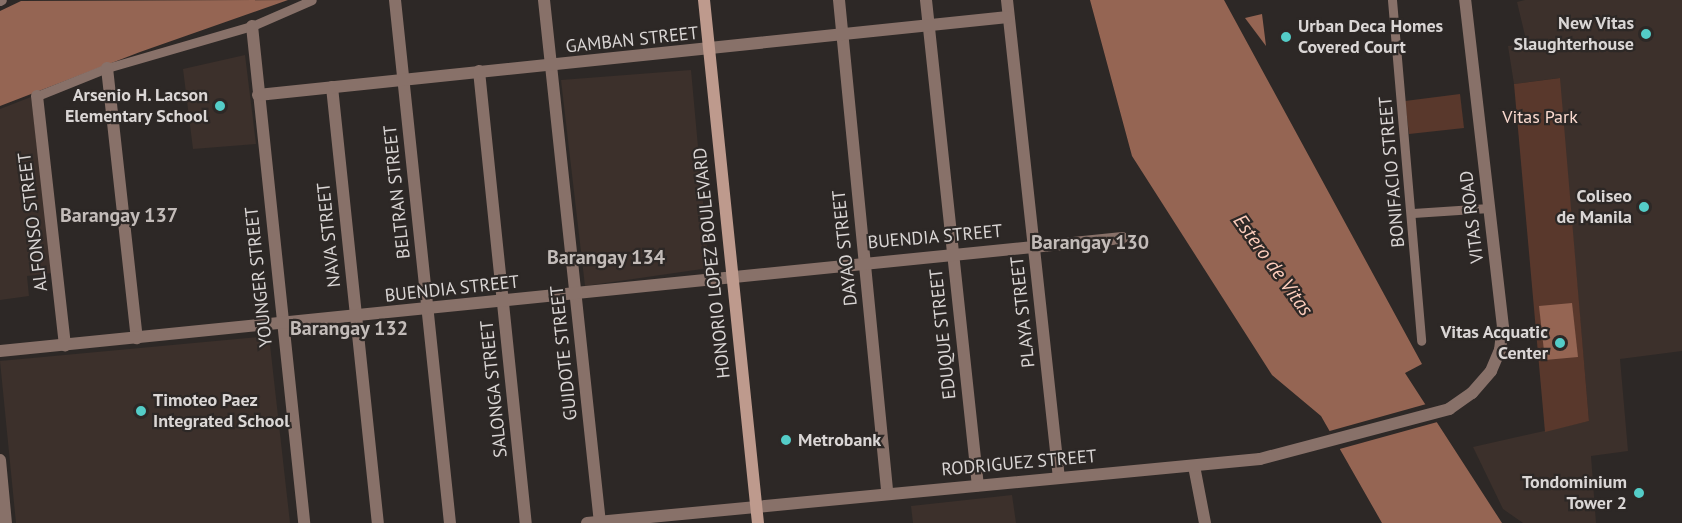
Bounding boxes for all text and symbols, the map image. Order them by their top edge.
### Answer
place label: New Vitas Slaughterhouse [1514,13,1634,56]
place label: Urban Deca Homes Covered Court [1298,16,1443,58]
street label: GAMBAN STREET [565,22,699,58]
marker: New Vitas Slaughterhouse [1639,27,1653,41]
marker: Urban Deca Homes Covered Court [1279,30,1293,44]
place label: Arsenio H. Lacson Elementary School [64,85,208,128]
street label: BONIFACIO STREET [1375,95,1409,249]
marker: Arsenio H. Lacson Elementary School [213,99,227,113]
park label: Vitas Park [1502,106,1578,128]
street label: BELTRAN STREET [379,124,415,260]
street label: HONORIO LOPEZ BOULEVARD [689,146,735,380]
street label: ALFONSO STREET [14,151,52,293]
street label: VITAS ROAD [1456,169,1488,265]
street label: NAVA STREET [313,181,345,289]
place label: Coliseo de Manila [1556,186,1632,228]
street label: DAYAO STREET [828,189,862,307]
marker: Coliseo de Manila [1637,200,1651,214]
district label: Barangay 137 [60,203,178,227]
street label: YOUNGER STREET [241,206,277,348]
water label: Estero de Vitas [1228,209,1318,321]
street label: BUENDIA STREET [866,220,1004,254]
district label: Barangay 130 [1031,230,1149,254]
district label: Barangay 134 [547,245,665,269]
street label: PLAYA STREET [1006,255,1040,369]
street label: EDUQUE STREET [925,268,961,400]
street label: BUENDIA STREET [383,271,521,307]
street label: GUIDOTE STREET [546,285,582,421]
district label: Barangay 132 [290,316,408,340]
street label: SALONGA STREET [476,319,512,459]
place label: Vitas Acquatic Center [1440,322,1548,364]
marker: Vitas Acquatic Center [1553,336,1567,350]
place label: Timoteo Paez Integrated School [153,390,289,432]
marker: Timoteo Paez Integrated School [134,404,148,418]
place label: Metrobank [798,429,881,451]
marker: Metrobank [779,433,793,447]
street label: RODRIGUEZ STREET [940,445,1098,481]
place label: Tondominium Tower 2 [1522,472,1627,514]
marker: Tondominium Tower 2 [1632,486,1646,500]

